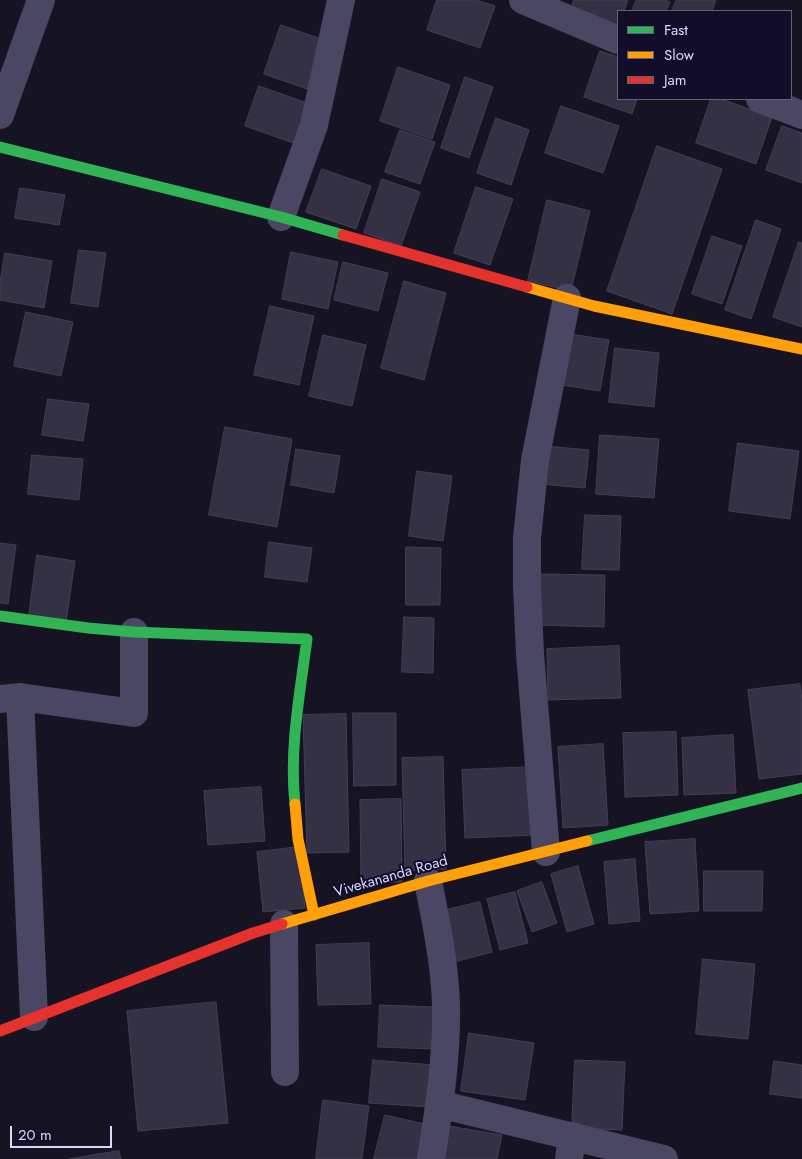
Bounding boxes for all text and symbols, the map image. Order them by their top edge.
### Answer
legend [617,10,792,100]
text: Fast [664,19,688,41]
text: Slow [664,44,694,66]
text: Jam [664,69,687,91]
street label: Vivekananda Road [332,852,450,902]
scale bar [12,1116,115,1148]
text: 20 m [18,1124,52,1146]

